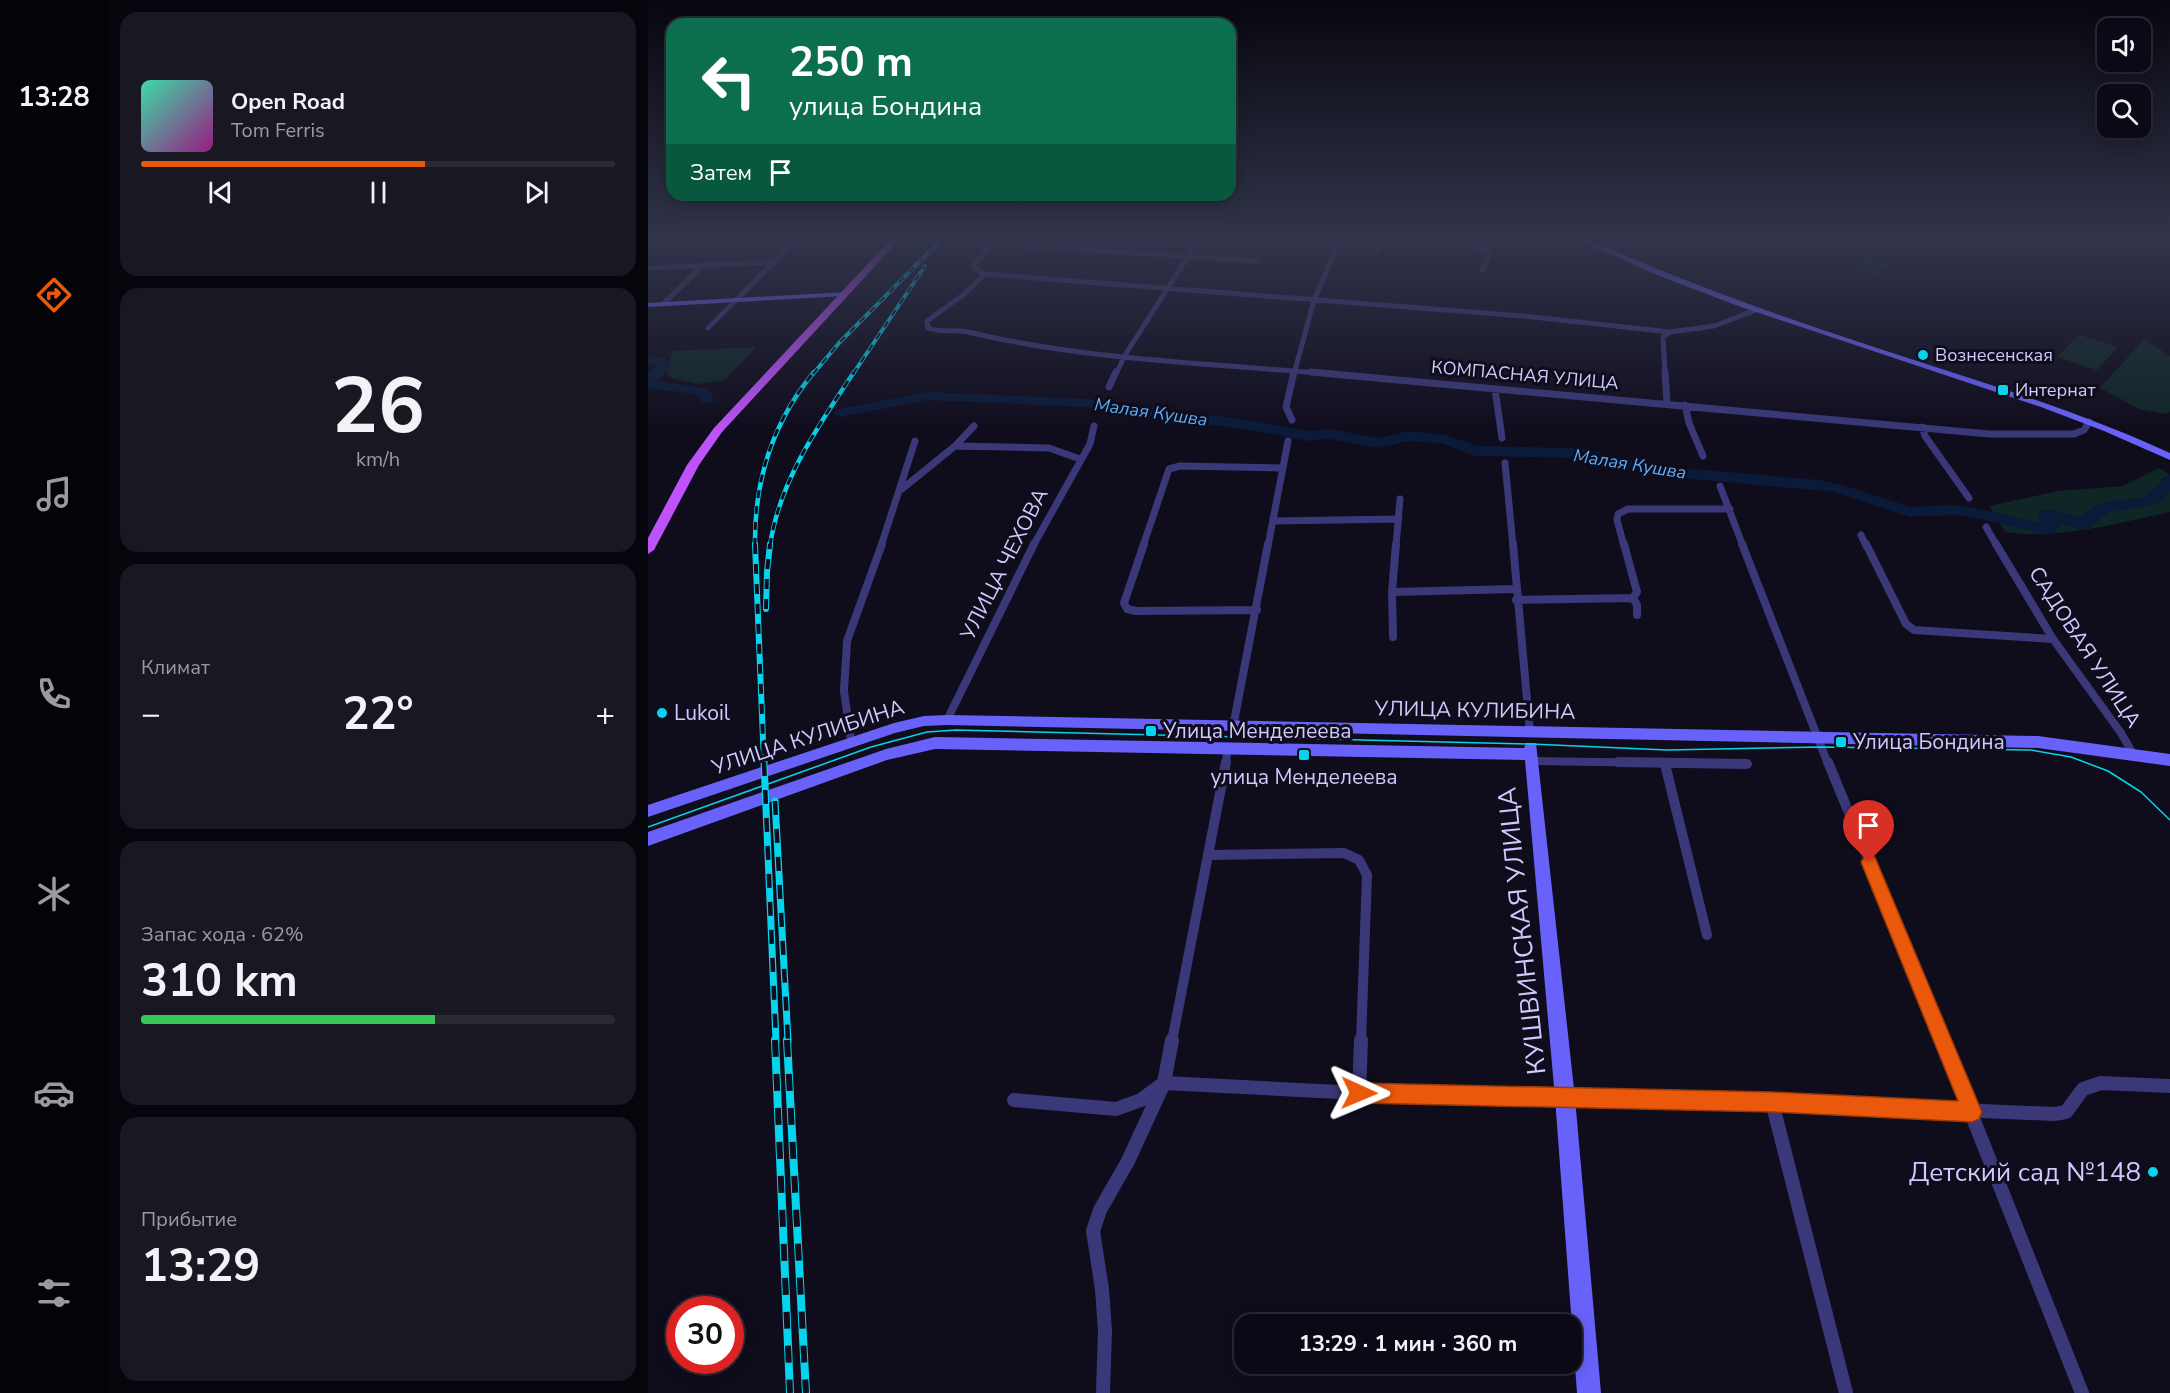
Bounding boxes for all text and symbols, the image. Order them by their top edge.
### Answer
map controls [2097,18,2151,138]
button: sound [2097,18,2151,72]
text: 250 m [789,34,913,91]
icon: left [690,42,768,120]
text: 13:28 [18,79,90,116]
button: search [2097,84,2151,138]
text: Open Road [231,87,345,117]
text: улица Бондина [789,88,982,125]
text: Tom Ferris [231,117,325,144]
icon: arrive [764,156,797,189]
text: Затем [690,158,752,188]
icon: previous [204,176,237,209]
icon: pause [362,176,395,209]
icon: next [520,176,553,209]
icon: directions [33,274,75,316]
place label: Вознесенская [1935,343,2053,367]
marker: Вознесенская [1916,348,1930,362]
text: 26 [331,353,425,460]
street label: КОМПАСНАЯ УЛИЦА [1430,355,1620,395]
place label: Интернат [2015,378,2096,402]
marker: Интернат [1996,383,2010,397]
water label: Малая Кушва [1093,392,1209,432]
water label: Малая Кушва [1572,443,1688,485]
text: km/h [356,446,400,473]
icon: music [33,473,75,515]
street label: УЛИЦА ЧЕХОВА [953,483,1054,646]
street label: САДОВАЯ УЛИЦА [2022,561,2148,733]
text: Климат [141,654,210,681]
icon: phone [33,673,75,715]
text: 22° [342,684,414,745]
text: − [141,692,161,737]
text: + [595,692,615,737]
street label: УЛИЦА КУЛИБИНА [707,693,908,782]
street label: УЛИЦА КУЛИБИНА [1373,694,1576,726]
place label: Lukoil [674,699,731,727]
marker: Lukoil [655,706,669,720]
place label: Улица Менделеева [1162,717,1352,745]
marker: Улица Менделеева [1144,724,1158,738]
place label: Улица Бондина [1852,728,2005,756]
marker: Улица Бондина [1834,735,1848,749]
marker: улица Менделеева [1297,748,1311,762]
place label: улица Менделеева [1210,763,1398,791]
street label: КУШВИНСКАЯ УЛИЦА [1489,785,1555,1076]
pin [1843,800,1894,862]
icon: arrive [1852,809,1885,842]
icon: climate [33,873,75,915]
text: Запас хода · 62% [141,921,304,948]
text: 310 km [141,951,298,1012]
position arrow [1327,1061,1391,1125]
icon: car [33,1072,75,1114]
place label: Детский сад №148 [1909,1155,2141,1190]
marker: Детский сад №148 [2146,1165,2160,1179]
text: Прибытие [141,1206,237,1233]
text: 13:29 [141,1236,260,1297]
icon: filters [33,1272,75,1314]
speed limit sign: 30 [666,1296,744,1374]
text: 13:29 · 1 мин · 360 m [1299,1329,1517,1359]

